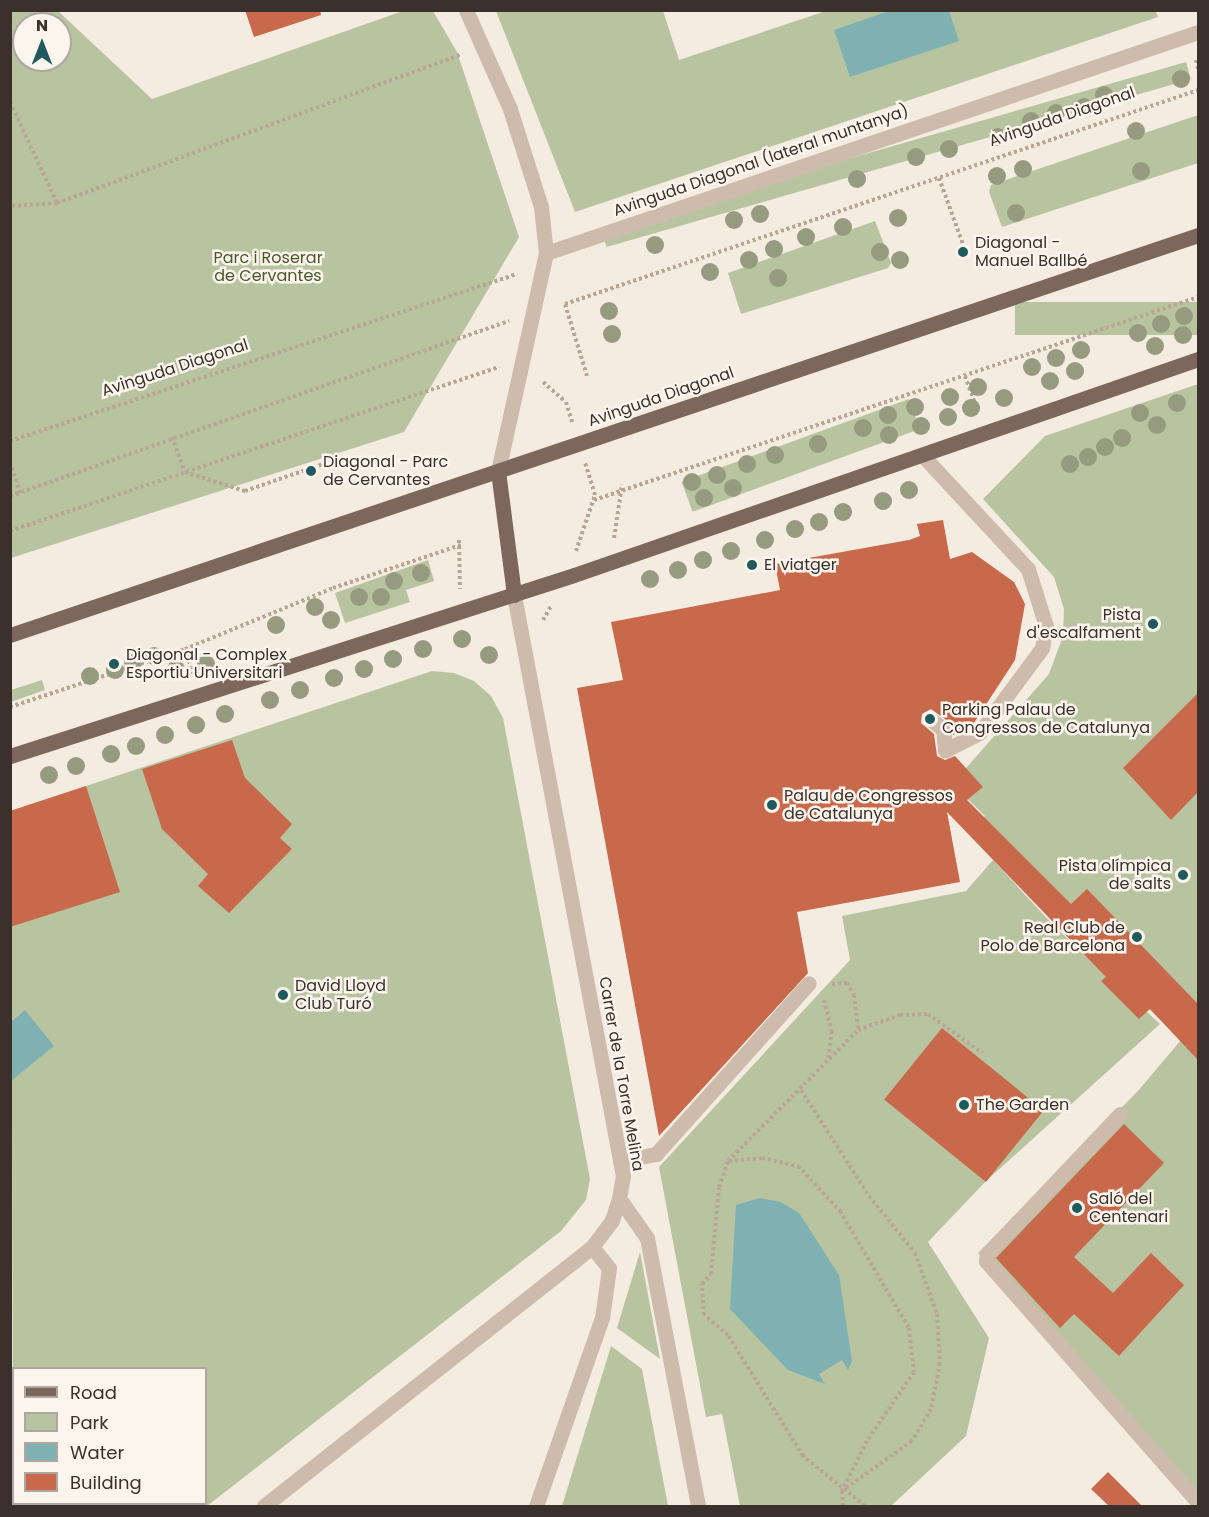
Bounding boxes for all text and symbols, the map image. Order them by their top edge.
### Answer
north arrow [12,12,72,72]
text: N [36,14,48,37]
street label: Avinguda Diagonal [987,83,1137,151]
street label: Avinguda Diagonal (lateral muntanya) [611,101,911,221]
place label: Diagonal - Manuel Ballbé [975,233,1087,271]
marker: Diagonal - Manuel Ballbé [956,245,970,259]
park label: Parc i Roserar de Cervantes [213,248,323,286]
street label: Avinguda Diagonal [99,335,251,401]
street label: Avinguda Diagonal [586,363,736,431]
place label: Diagonal - Parc de Cervantes [323,452,448,490]
marker: Diagonal - Parc de Cervantes [304,464,318,478]
place label: El viatger [764,555,837,575]
marker: El viatger [745,558,759,572]
place label: Pista d'escalfament [1026,605,1141,643]
marker: Pista d'escalfament [1146,617,1160,631]
place label: Diagonal - Complex Esportiu Universitari [126,645,287,683]
marker: Diagonal - Complex Esportiu Universitari [107,657,121,671]
place label: Parking Palau de Congressos de Catalunya [942,700,1150,738]
marker: Parking Palau de Congressos de Catalunya [923,712,937,726]
place label: Palau de Congressos de Catalunya [784,786,953,824]
marker: Palau de Congressos de Catalunya [765,798,779,812]
place label: Pista olímpica de salts [1059,856,1171,894]
marker: Pista olímpica de salts [1176,868,1190,882]
place label: Real Club de Polo de Barcelona [981,918,1125,956]
marker: Real Club de Polo de Barcelona [1130,930,1144,944]
street label: Carrer de la Torre Melina [594,975,648,1173]
place label: David Lloyd Club Turó [295,976,386,1014]
marker: David Lloyd Club Turó [276,988,290,1002]
place label: The Garden [976,1095,1069,1115]
marker: The Garden [957,1098,971,1112]
place label: Saló del Centenari [1089,1189,1168,1227]
marker: Saló del Centenari [1070,1201,1084,1215]
legend [12,1367,207,1505]
text: Road [70,1380,117,1405]
text: Park [70,1410,109,1435]
text: Water [70,1440,124,1465]
text: Building [70,1470,142,1495]

